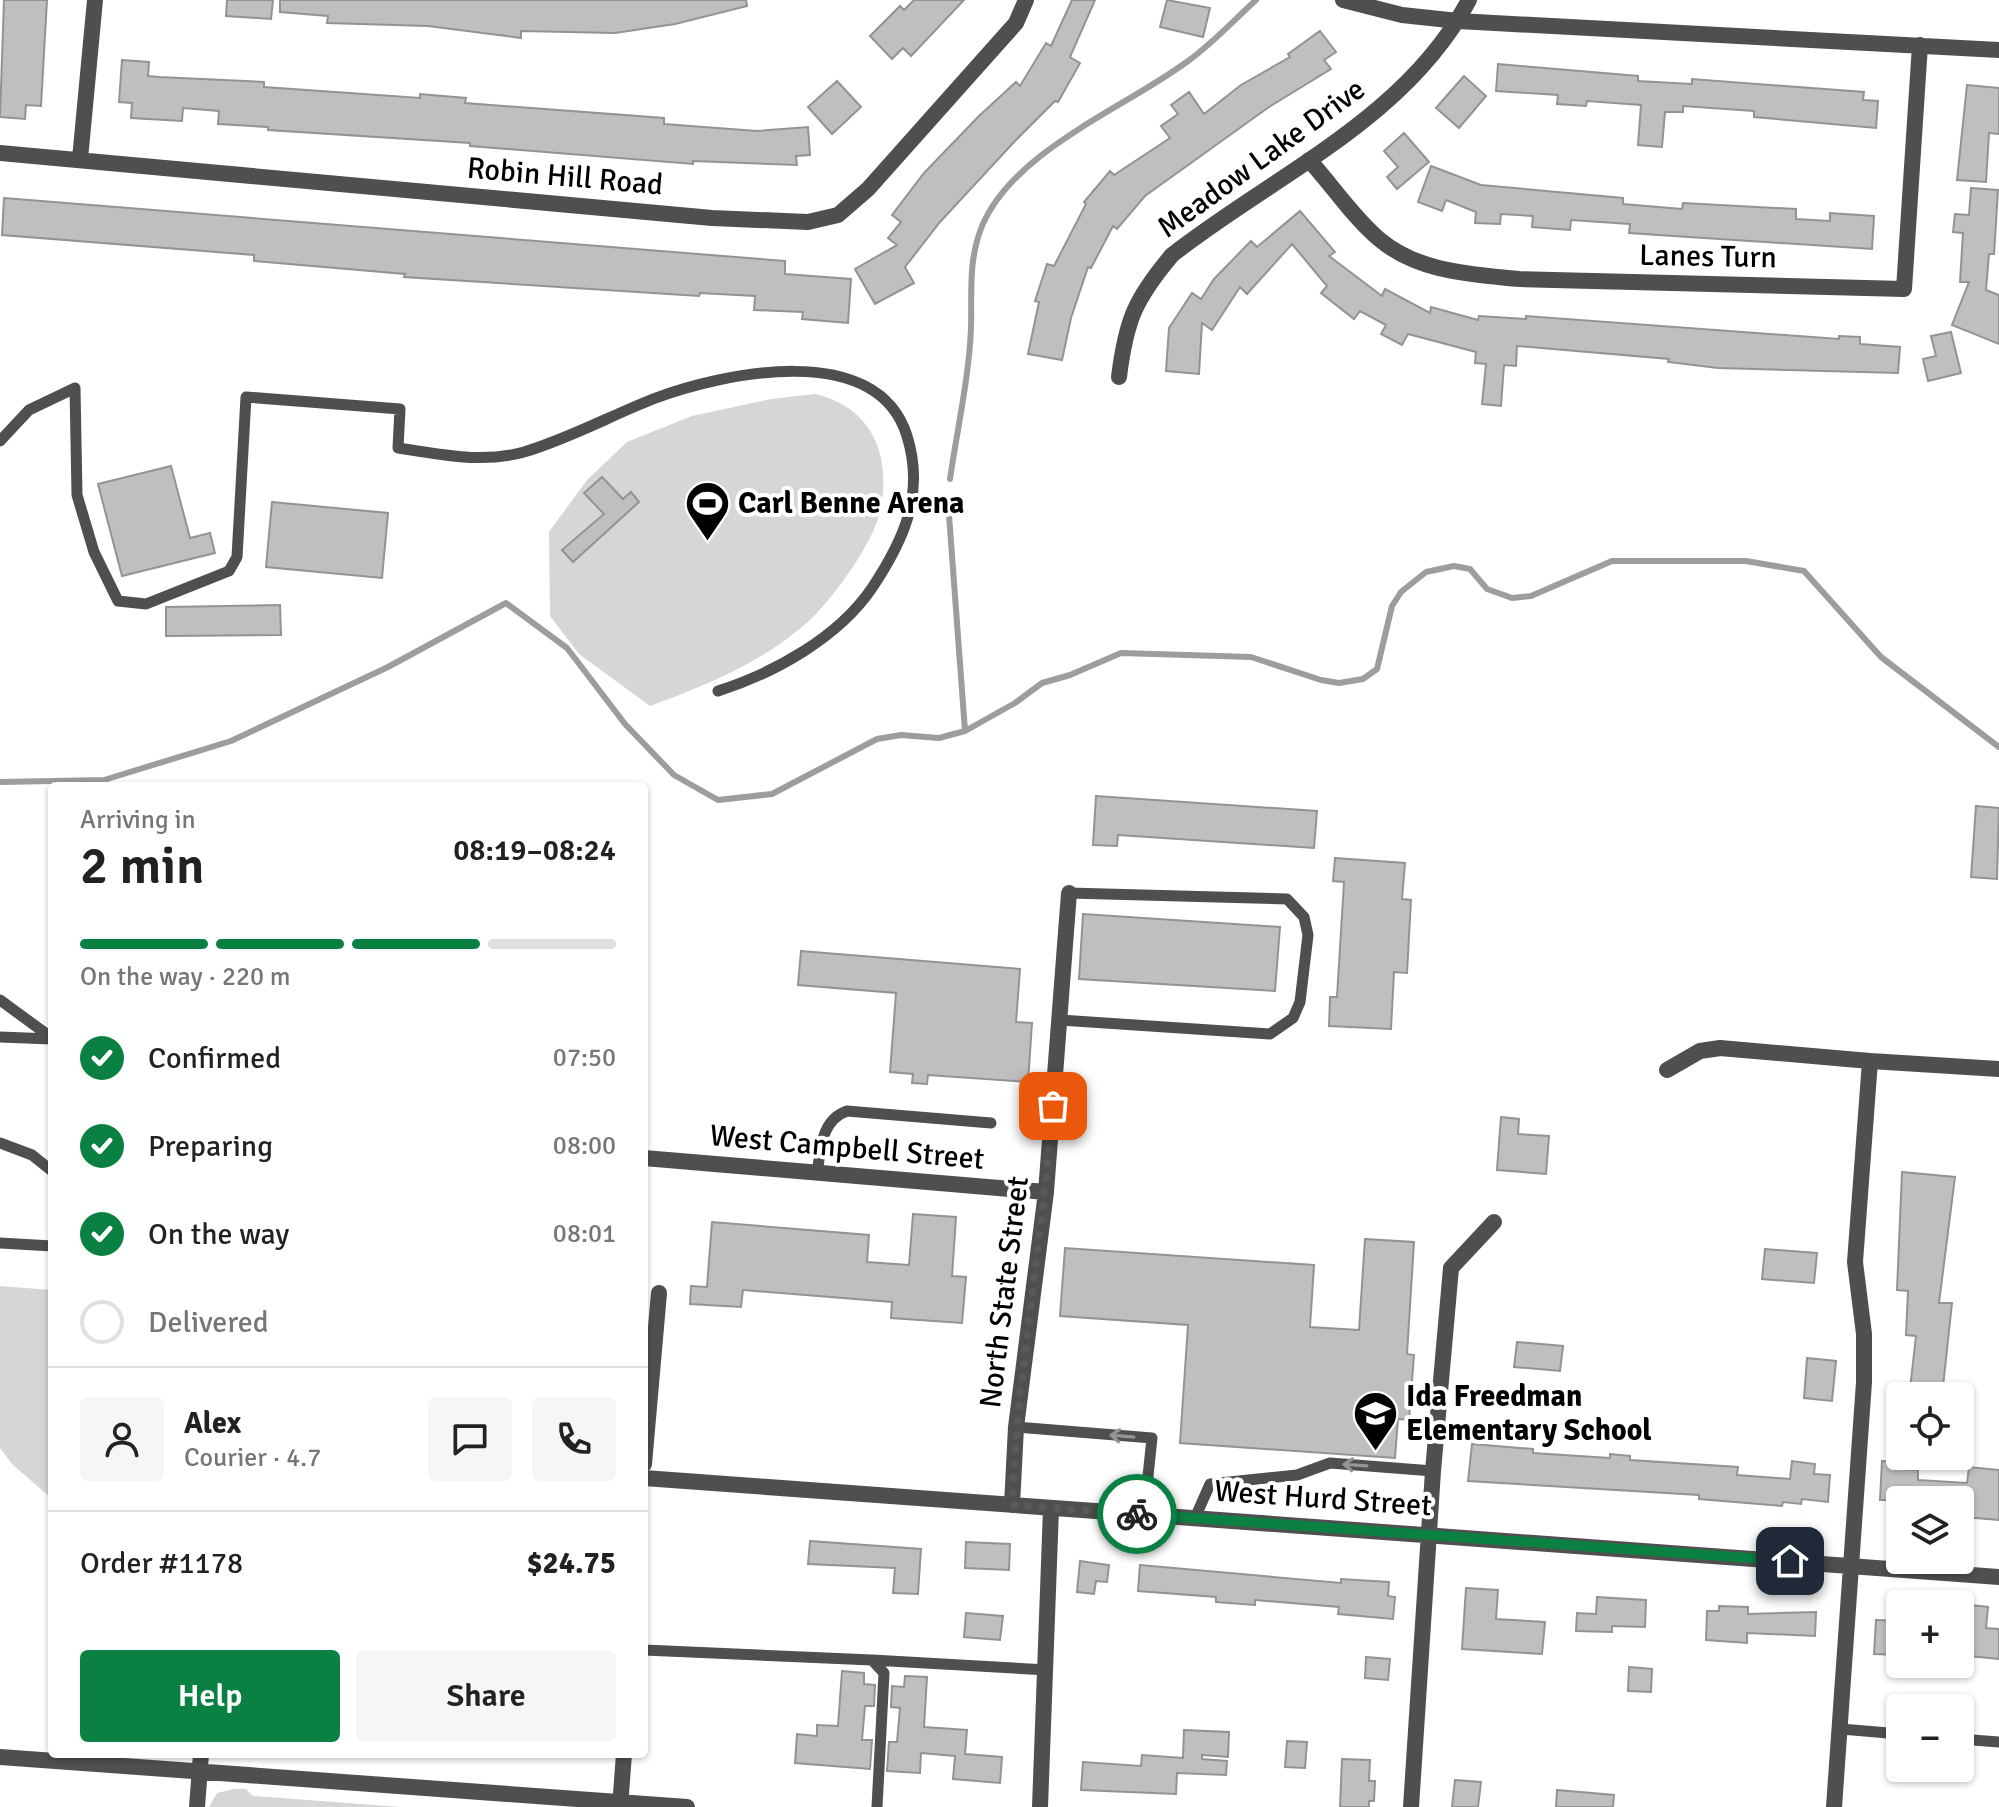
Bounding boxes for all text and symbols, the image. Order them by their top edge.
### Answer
street label: Meadow Lake Drive [1150,71,1372,246]
street label: Robin Hill Road [465,150,664,203]
street label: Lanes Turn [1639,237,1777,276]
sports icon: Carl Benne Arena [683,479,731,542]
place label: Carl Benne Arena [738,485,965,522]
text: Arriving in [80,804,196,836]
text: 08:19–08:24 [453,832,616,869]
text: 2 min [80,834,205,898]
text: On the way · 220 m [80,961,290,993]
icon: check [80,1036,124,1080]
text: Confirmed [148,1040,281,1077]
text: 07:50 [553,1042,616,1074]
pin [1019,1072,1087,1140]
icon: bag [1031,1084,1075,1128]
street label: West Campbell Street [708,1117,986,1178]
icon: check [80,1124,124,1168]
text: Preparing [148,1128,273,1165]
text: 08:00 [553,1130,616,1162]
street label: North State Street [972,1174,1037,1410]
icon: check [80,1212,124,1256]
text: On the way [148,1216,289,1253]
text: 08:01 [553,1218,616,1250]
text: Delivered [148,1304,269,1341]
place label: Ida Freedman Elementary School [1406,1378,1652,1449]
map controls [1886,1382,1974,1782]
button: locate [1886,1382,1974,1470]
school or university icon: Ida Freedman Elementary School [1351,1389,1399,1452]
button: person [80,1397,164,1481]
button: chat [428,1397,512,1481]
button: phone [532,1397,616,1481]
text: Alex [184,1405,241,1442]
one-way arrow [1109,1428,1136,1443]
text: Courier · 4.7 [184,1442,321,1474]
one-way arrow [1342,1458,1369,1473]
street label: West Hurd Street [1213,1472,1433,1525]
courier [1097,1474,1177,1554]
button: layers [1886,1486,1974,1574]
icon: bike [1115,1492,1159,1536]
pin [1756,1527,1824,1595]
icon: home [1768,1539,1812,1583]
text: Order #1178 [80,1545,243,1582]
text: $24.75 [526,1545,616,1582]
button: + [1886,1590,1974,1678]
button: Help [80,1650,340,1742]
button: Share [356,1650,616,1742]
button: − [1886,1694,1974,1782]

